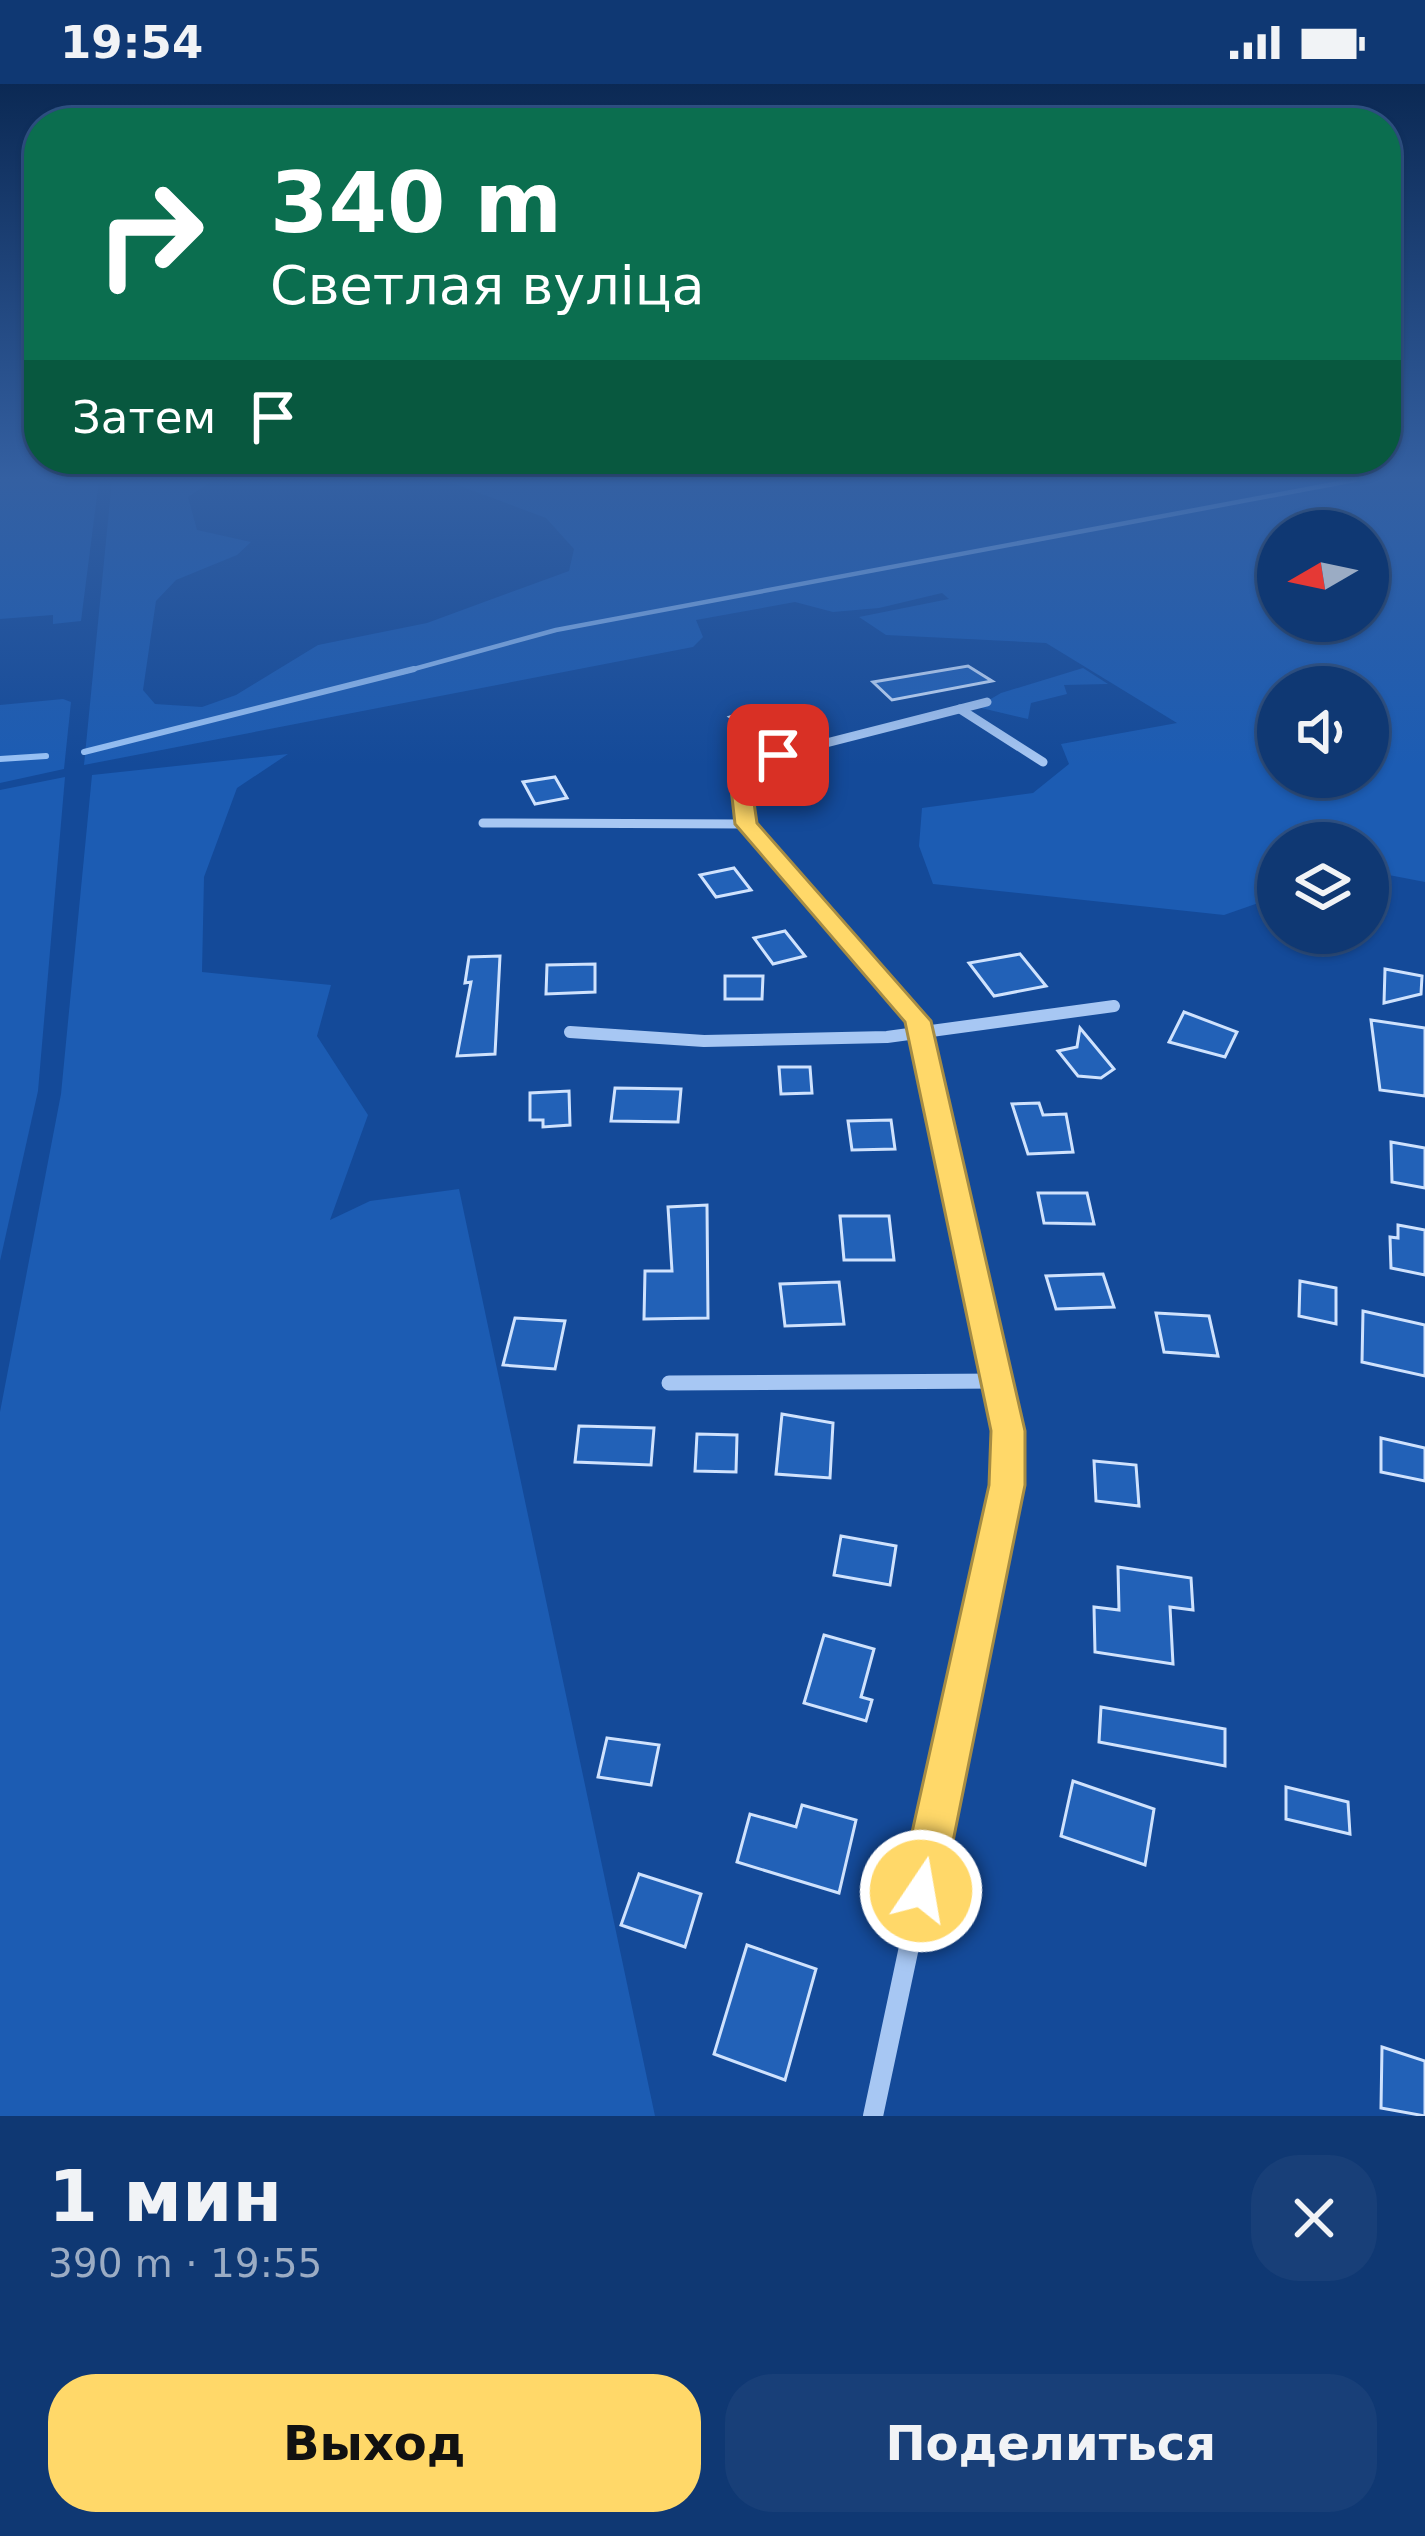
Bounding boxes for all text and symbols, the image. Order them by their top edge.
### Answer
text: 19:54 [60,16,203,69]
text: 340 m [270,154,562,252]
icon: right [72,156,228,312]
text: Светлая вуліца [270,254,705,317]
icon: arrive [240,384,306,450]
text: Затем [72,391,216,444]
north arrow [1257,510,1389,642]
map controls [1257,510,1389,954]
button: sound [1257,666,1389,798]
pin [727,704,829,806]
icon: arrive [745,722,811,788]
button: layers [1257,822,1389,954]
position arrow [858,1828,984,1954]
text: 1 мин [48,2154,282,2238]
button: close [1251,2155,1377,2281]
text: 390 m · 19:55 [48,2241,322,2286]
button: Выход [48,2374,701,2512]
button: Поделиться [725,2374,1377,2512]

